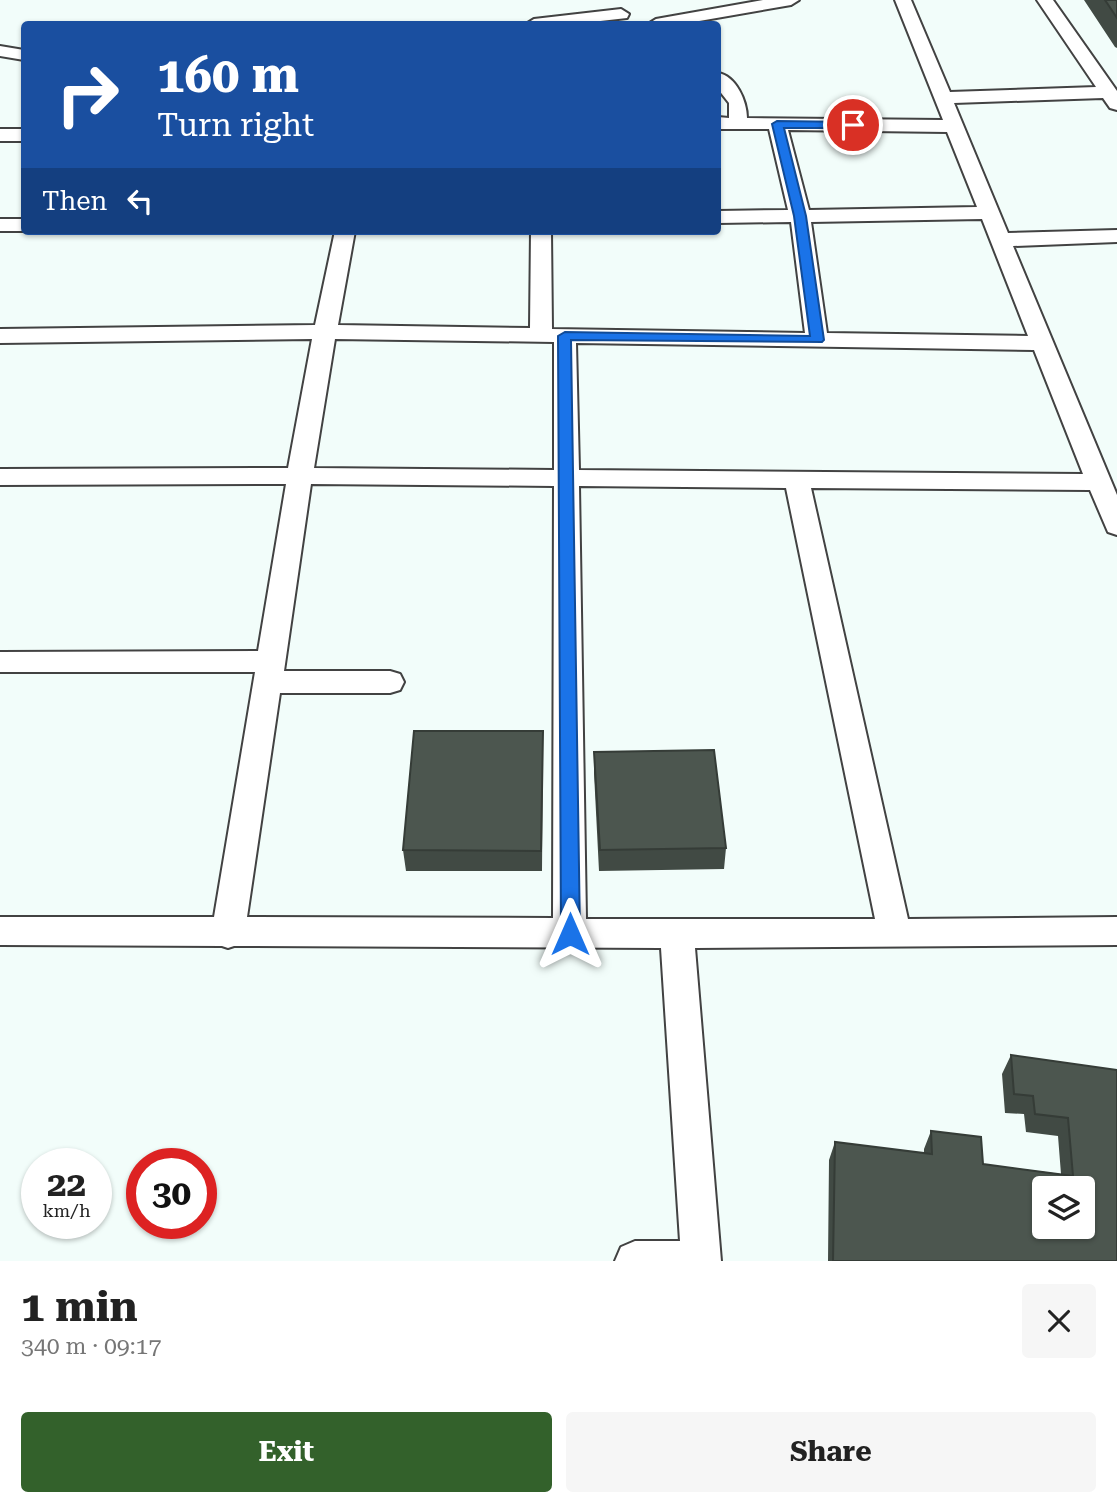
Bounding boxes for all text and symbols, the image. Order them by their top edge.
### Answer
text: 160 m [157,47,299,104]
icon: right [42,49,133,140]
pin [823,95,883,155]
text: Turn right [157,106,314,144]
icon: arrive [834,106,872,144]
icon: left [121,182,159,220]
text: Then [42,186,107,216]
position arrow [533,897,607,971]
speed limit sign: 30 [126,1148,217,1239]
text: 22 [47,1164,86,1205]
map controls [1032,1176,1095,1239]
button: layers [1032,1176,1095,1239]
text: km/h [42,1200,91,1221]
text: 1 min [21,1282,138,1331]
button: close [1022,1284,1096,1358]
text: 340 m · 09:17 [21,1333,161,1360]
button: Exit [21,1412,552,1492]
button: Share [566,1412,1096,1492]

